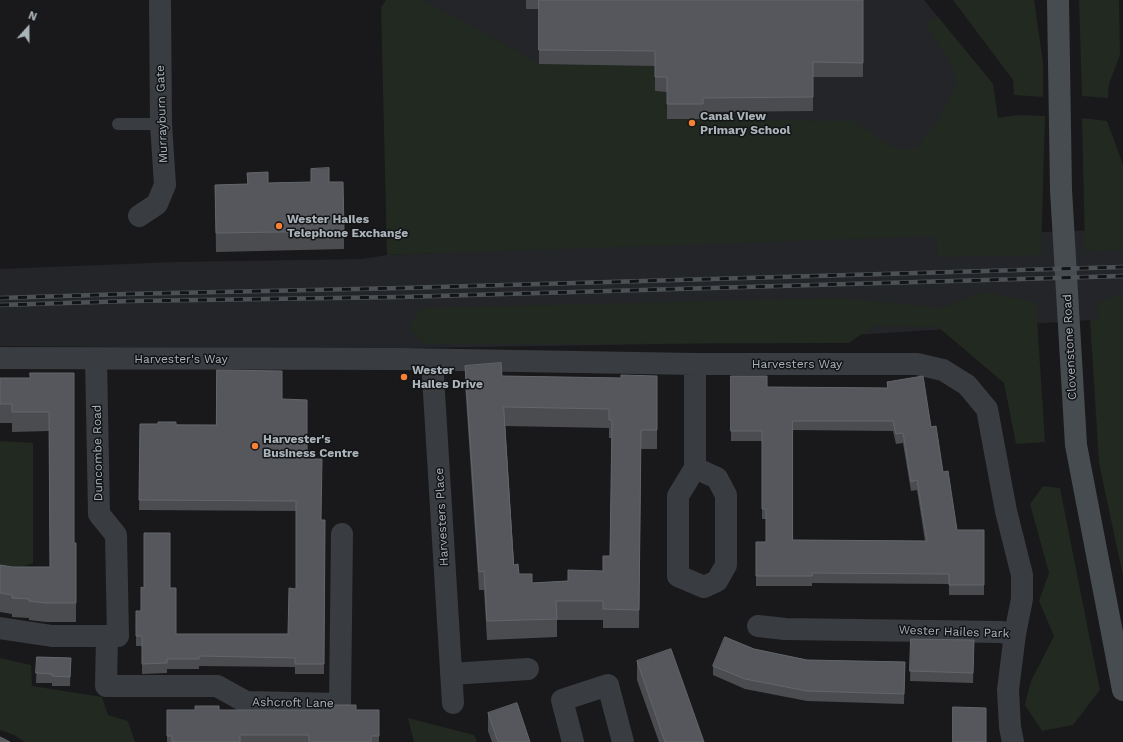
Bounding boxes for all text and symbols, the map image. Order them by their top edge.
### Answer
north arrow [8,8,48,48]
text: N [26,9,39,24]
street label: Murrayburn Gate [153,65,171,163]
place label: Canal View Primary School [700,109,791,137]
marker: Canal View Primary School [687,118,697,128]
place label: Wester Hailes Telephone Exchange [287,212,408,240]
marker: Wester Hailes Telephone Exchange [274,221,284,231]
street label: Clovenstone Road [1060,294,1080,400]
street label: Harvester's Way [134,352,228,366]
street label: Harvesters Way [752,357,842,371]
place label: Wester Hailes Drive [412,363,483,391]
marker: Wester Hailes Drive [399,372,409,382]
street label: Duncombe Road [90,405,106,501]
place label: Harvester's Business Centre [263,432,359,460]
marker: Harvester's Business Centre [250,441,260,451]
street label: Harvesters Place [432,468,452,566]
street label: Wester Hailes Park [898,623,1010,641]
street label: Ashcroft Lane [252,695,334,711]

